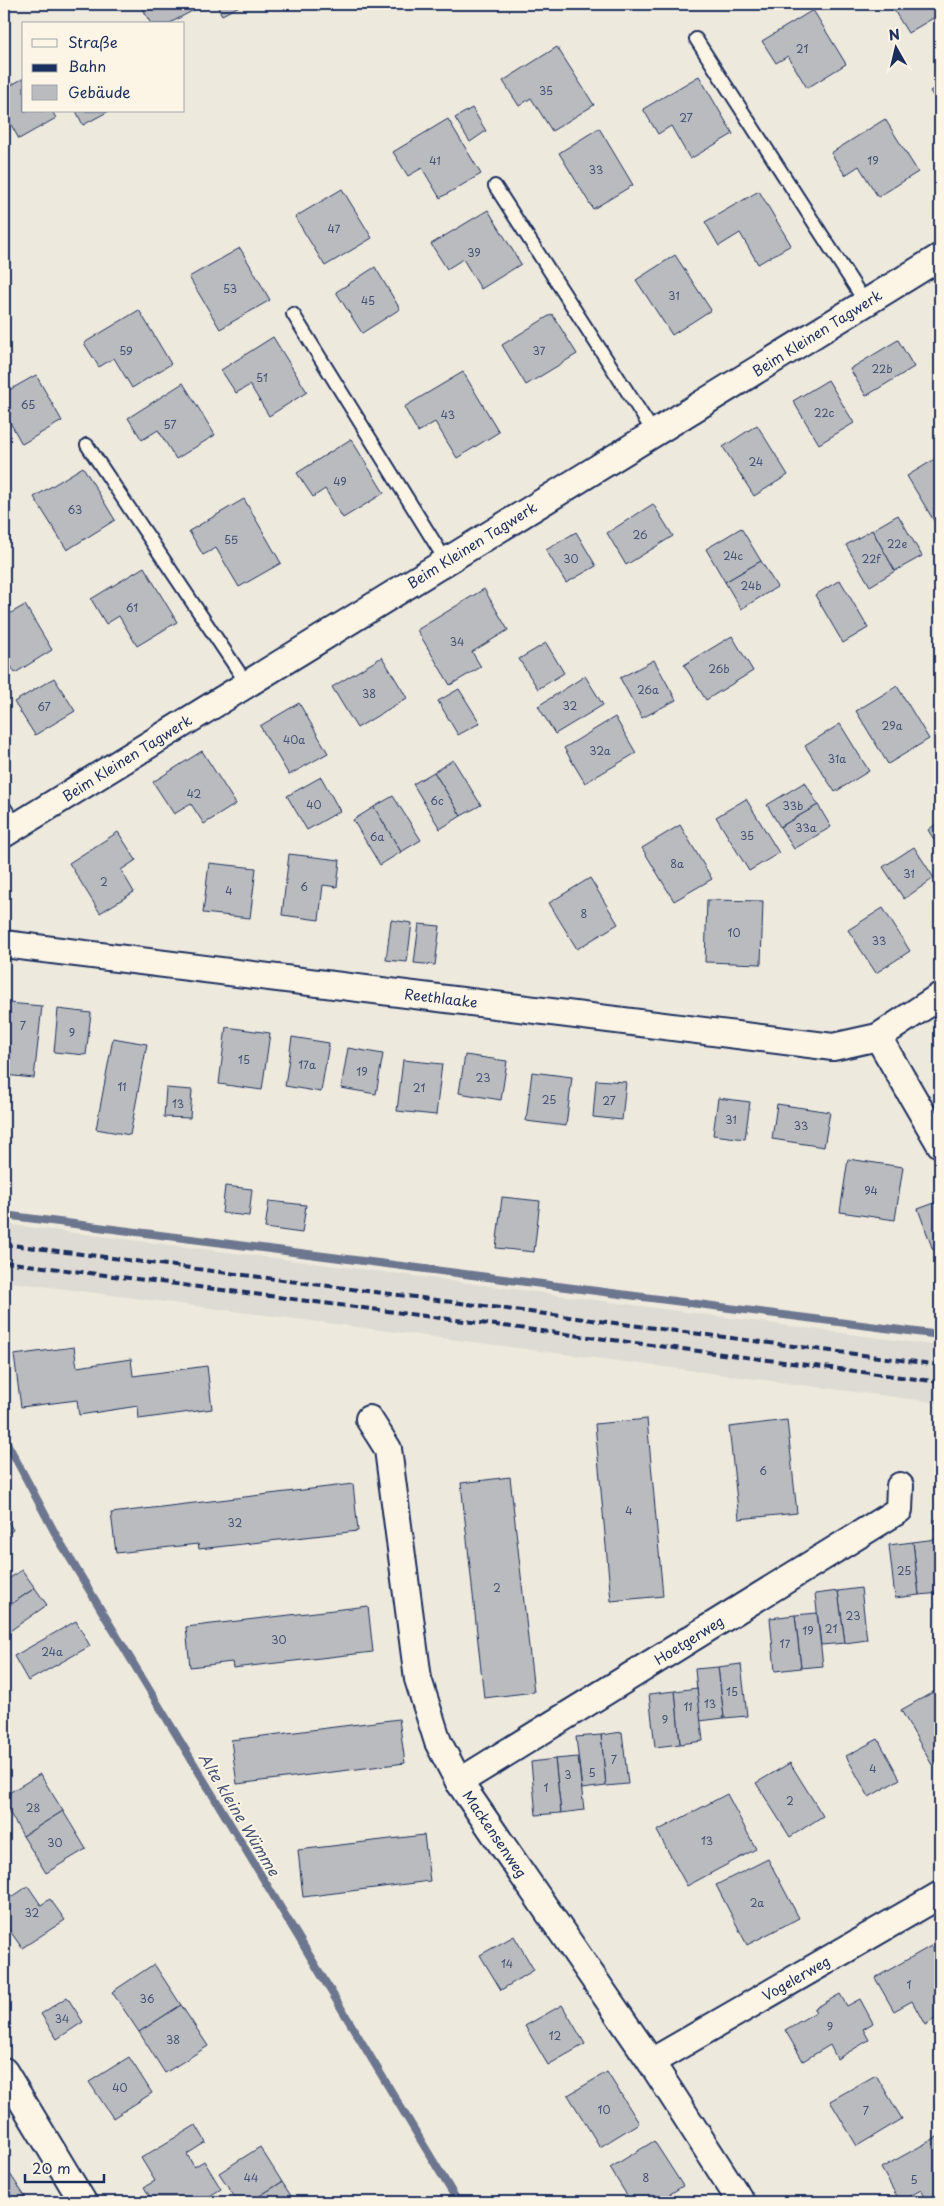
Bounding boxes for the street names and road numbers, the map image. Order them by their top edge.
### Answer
street label: Beim Kleinen Tagwerk [748,284,886,381]
street label: Beim Kleinen Tagwerk [403,496,541,593]
street label: Beim Kleinen Tagwerk [58,709,196,806]
street label: Reethlaake [403,983,479,1013]
street label: Hoetgerweg [650,1610,728,1670]
street label: Mackensenweg [458,1786,532,1882]
street label: Vogelerweg [758,1950,834,2006]

